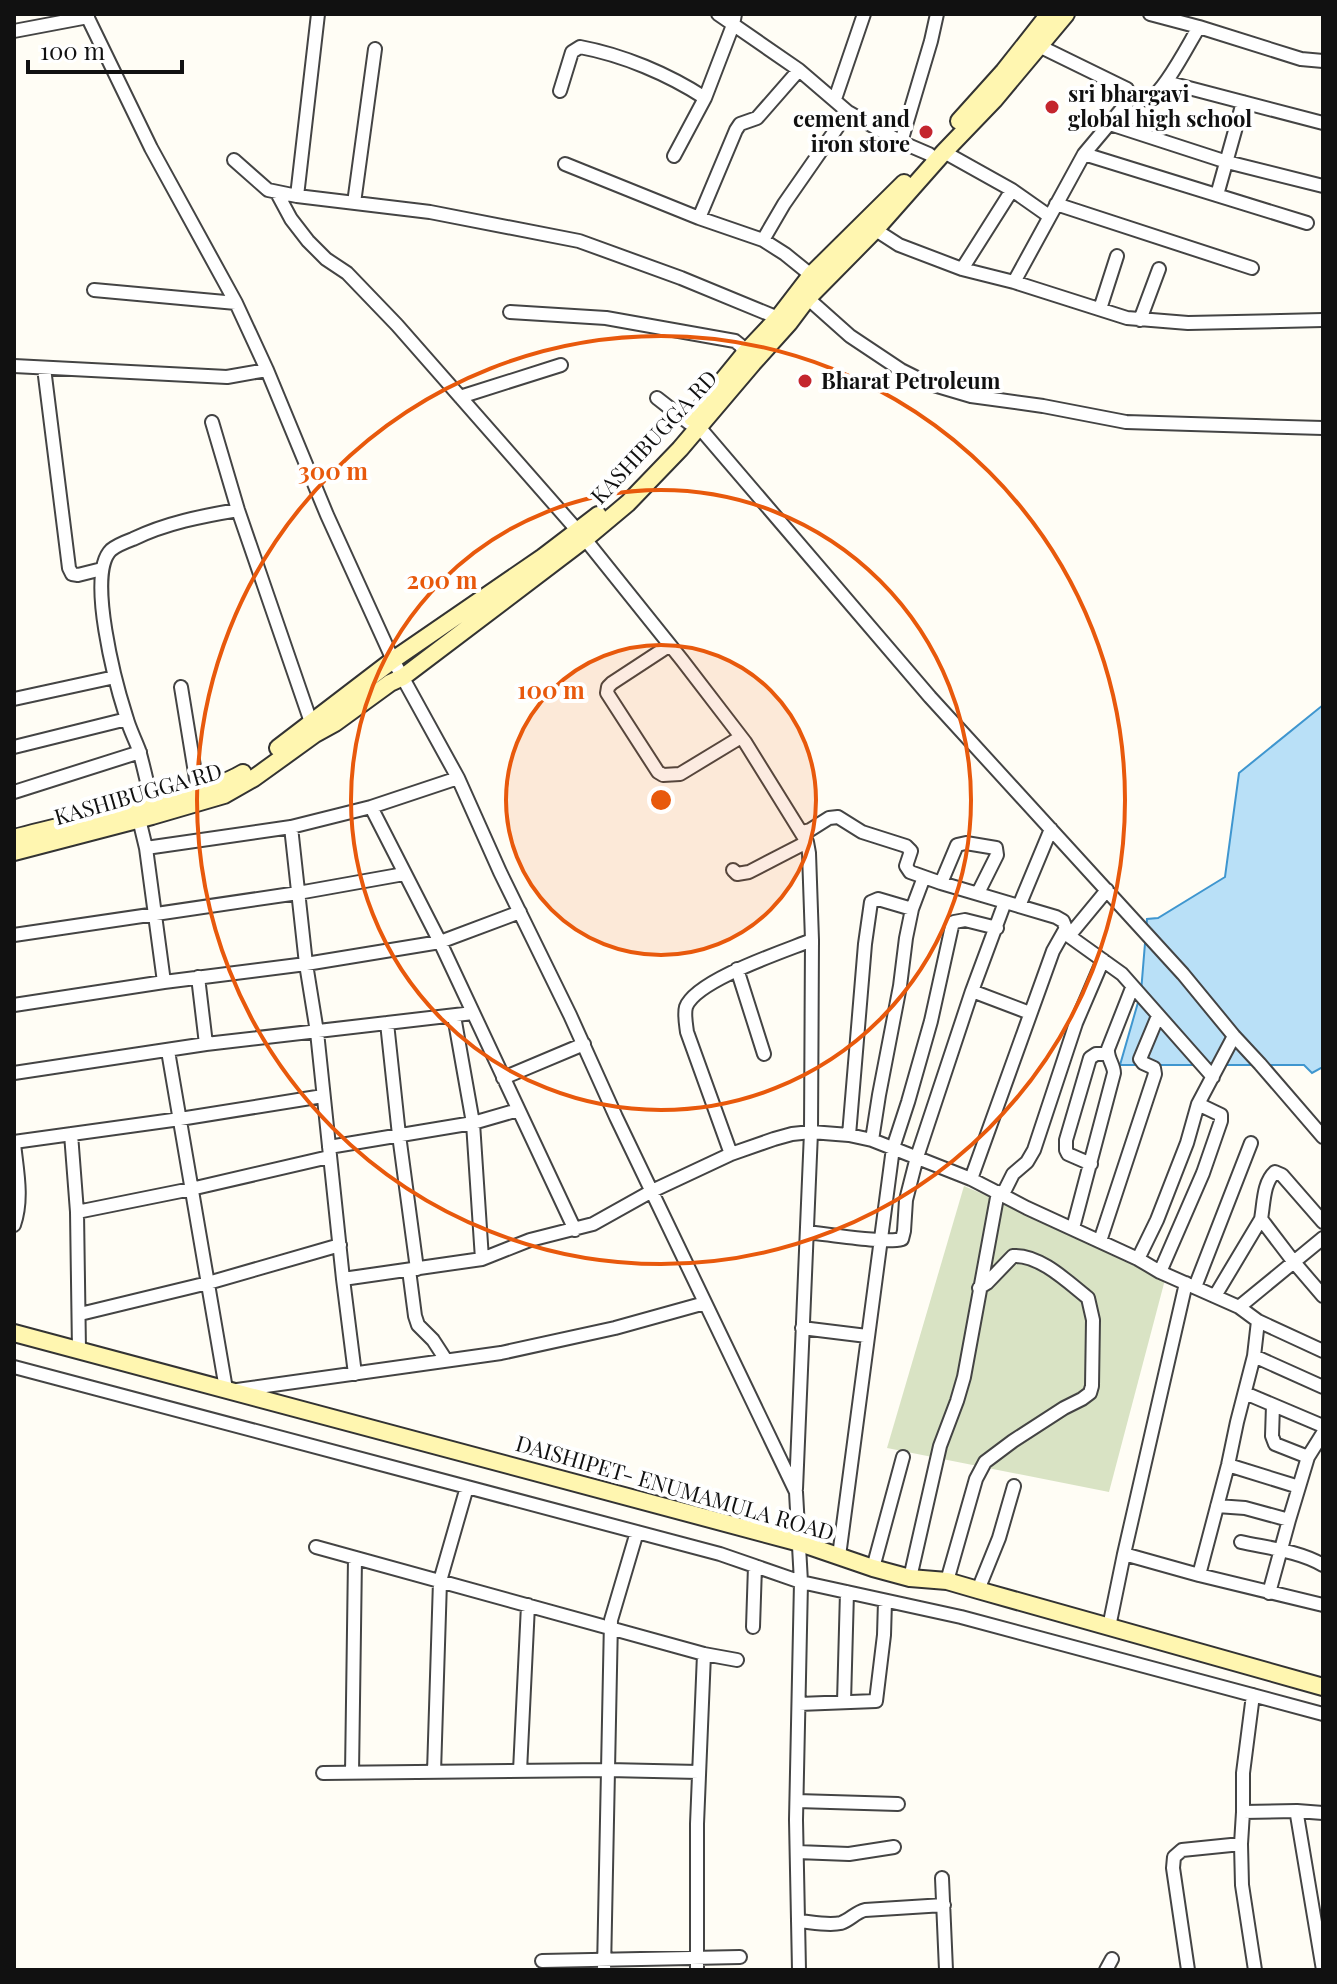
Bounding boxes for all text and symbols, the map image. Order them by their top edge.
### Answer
scale bar [28,24,182,74]
text: 100 m [40,34,105,66]
place label: sri bhargavi global high school [1068,78,1252,133]
marker: sri bhargavi global high school [1043,98,1061,116]
place label: cement and iron store [793,103,910,158]
marker: cement and iron store [917,123,935,141]
street label: KASHIBUGGA RD [583,363,723,510]
place label: Bharat Petroleum [821,365,1001,395]
marker: Bharat Petroleum [796,372,814,390]
text: 300 m [298,454,368,486]
text: 200 m [407,563,478,595]
text: 100 m [517,673,585,705]
street label: KASHIBUGGA RD [50,755,225,831]
centre of rings [647,786,675,814]
street label: DAISHIPET- ENUMAMULA ROAD [513,1427,838,1547]

